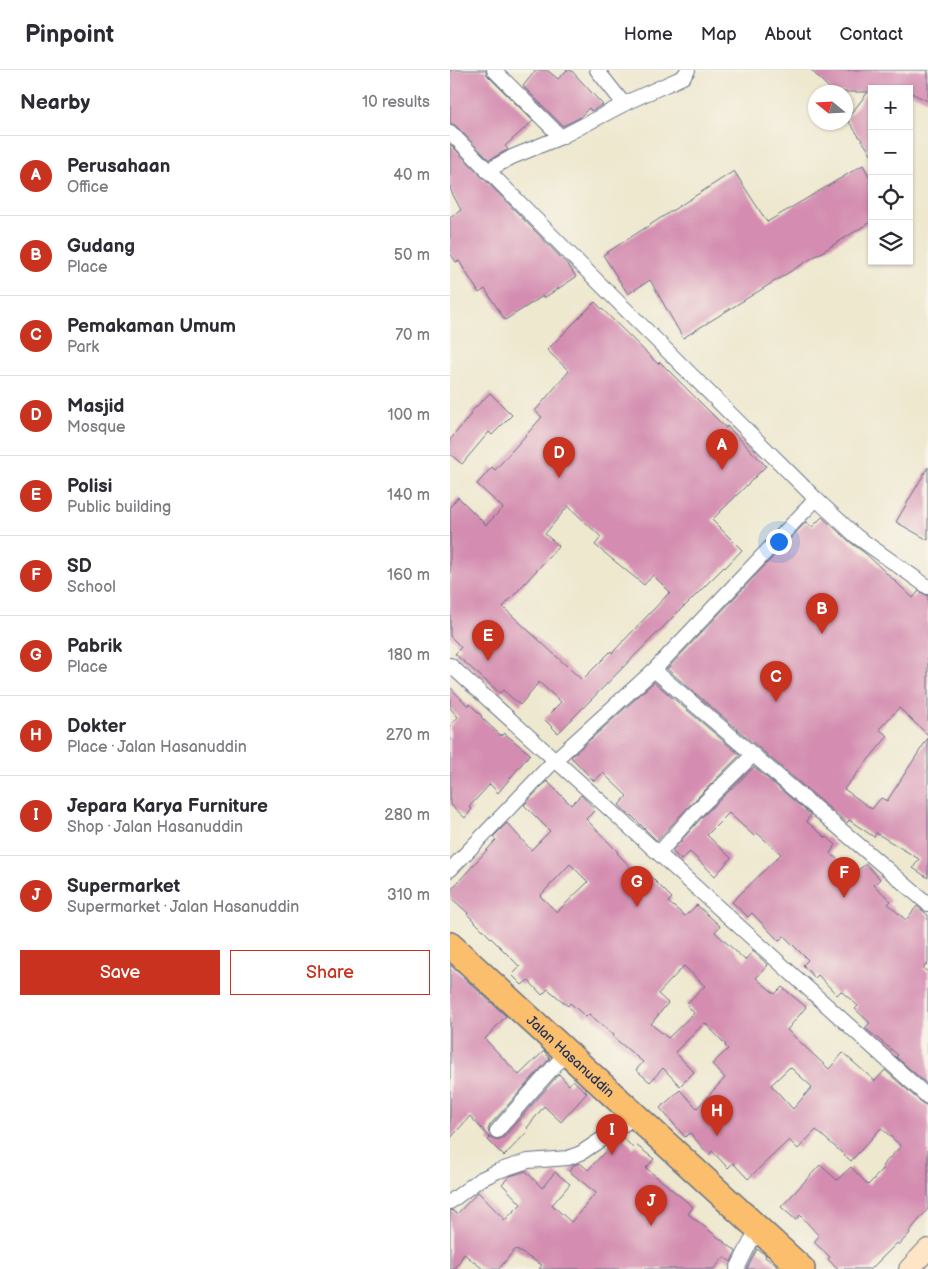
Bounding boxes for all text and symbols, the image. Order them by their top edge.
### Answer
text: Pinpoint [25,20,114,49]
text: Home [624,24,673,45]
text: Map [701,24,737,45]
text: About [765,24,812,45]
text: Contact [840,24,903,45]
north arrow [808,85,853,130]
map controls [868,85,913,265]
button: + [868,85,913,130]
text: Nearby [20,90,90,115]
text: 10 results [362,93,430,112]
button: − [868,130,913,175]
text: Perusahaan [67,155,170,178]
text: A [31,166,41,185]
text: 40 m [393,166,430,185]
button: locate [868,175,913,220]
text: Office [67,178,109,197]
button: layers [868,220,913,265]
text: Gudang [67,235,135,258]
text: B [30,246,42,265]
text: 50 m [394,246,430,265]
text: Place [67,258,108,277]
text: Pemakaman Umum [67,315,236,338]
text: C [30,326,42,345]
text: 70 m [395,326,430,345]
text: Park [67,338,99,357]
text: Masjid [67,395,124,418]
text: D [30,406,42,425]
text: 100 m [387,406,430,425]
text: Mosque [67,418,126,437]
pin: A [706,429,738,470]
pin: D [543,437,575,478]
text: Polisi [67,475,112,498]
text: E [31,486,41,505]
text: 140 m [387,486,430,505]
text: Public building [67,498,171,517]
your location [766,529,792,555]
text: SD [67,555,92,578]
text: F [31,566,41,585]
text: 160 m [387,566,430,585]
text: School [67,578,116,597]
pin: B [806,593,838,634]
pin: E [472,620,504,661]
text: Pabrik [67,635,122,658]
text: G [30,646,42,665]
text: 180 m [388,646,430,665]
text: Place [67,658,108,677]
pin: C [760,661,792,702]
text: Dokter [67,715,126,738]
text: H [30,726,42,745]
text: 270 m [386,726,430,745]
text: Place · Jalan Hasanuddin [67,738,247,757]
text: Jepara Karya Furniture [67,795,268,818]
text: I [33,806,39,825]
text: 280 m [384,806,430,825]
text: Shop · Jalan Hasanuddin [67,818,243,837]
pin: F [828,857,860,898]
pin: G [621,866,653,907]
text: Supermarket [67,875,180,898]
text: J [32,886,40,905]
text: 310 m [387,886,430,905]
text: Supermarket · Jalan Hasanuddin [67,898,299,917]
button: Save [20,950,220,995]
button: Share [230,950,430,995]
street label: Jalan Hasanuddin [523,1012,618,1101]
pin: H [701,1095,733,1136]
pin: I [596,1114,628,1155]
pin: J [635,1185,667,1226]

